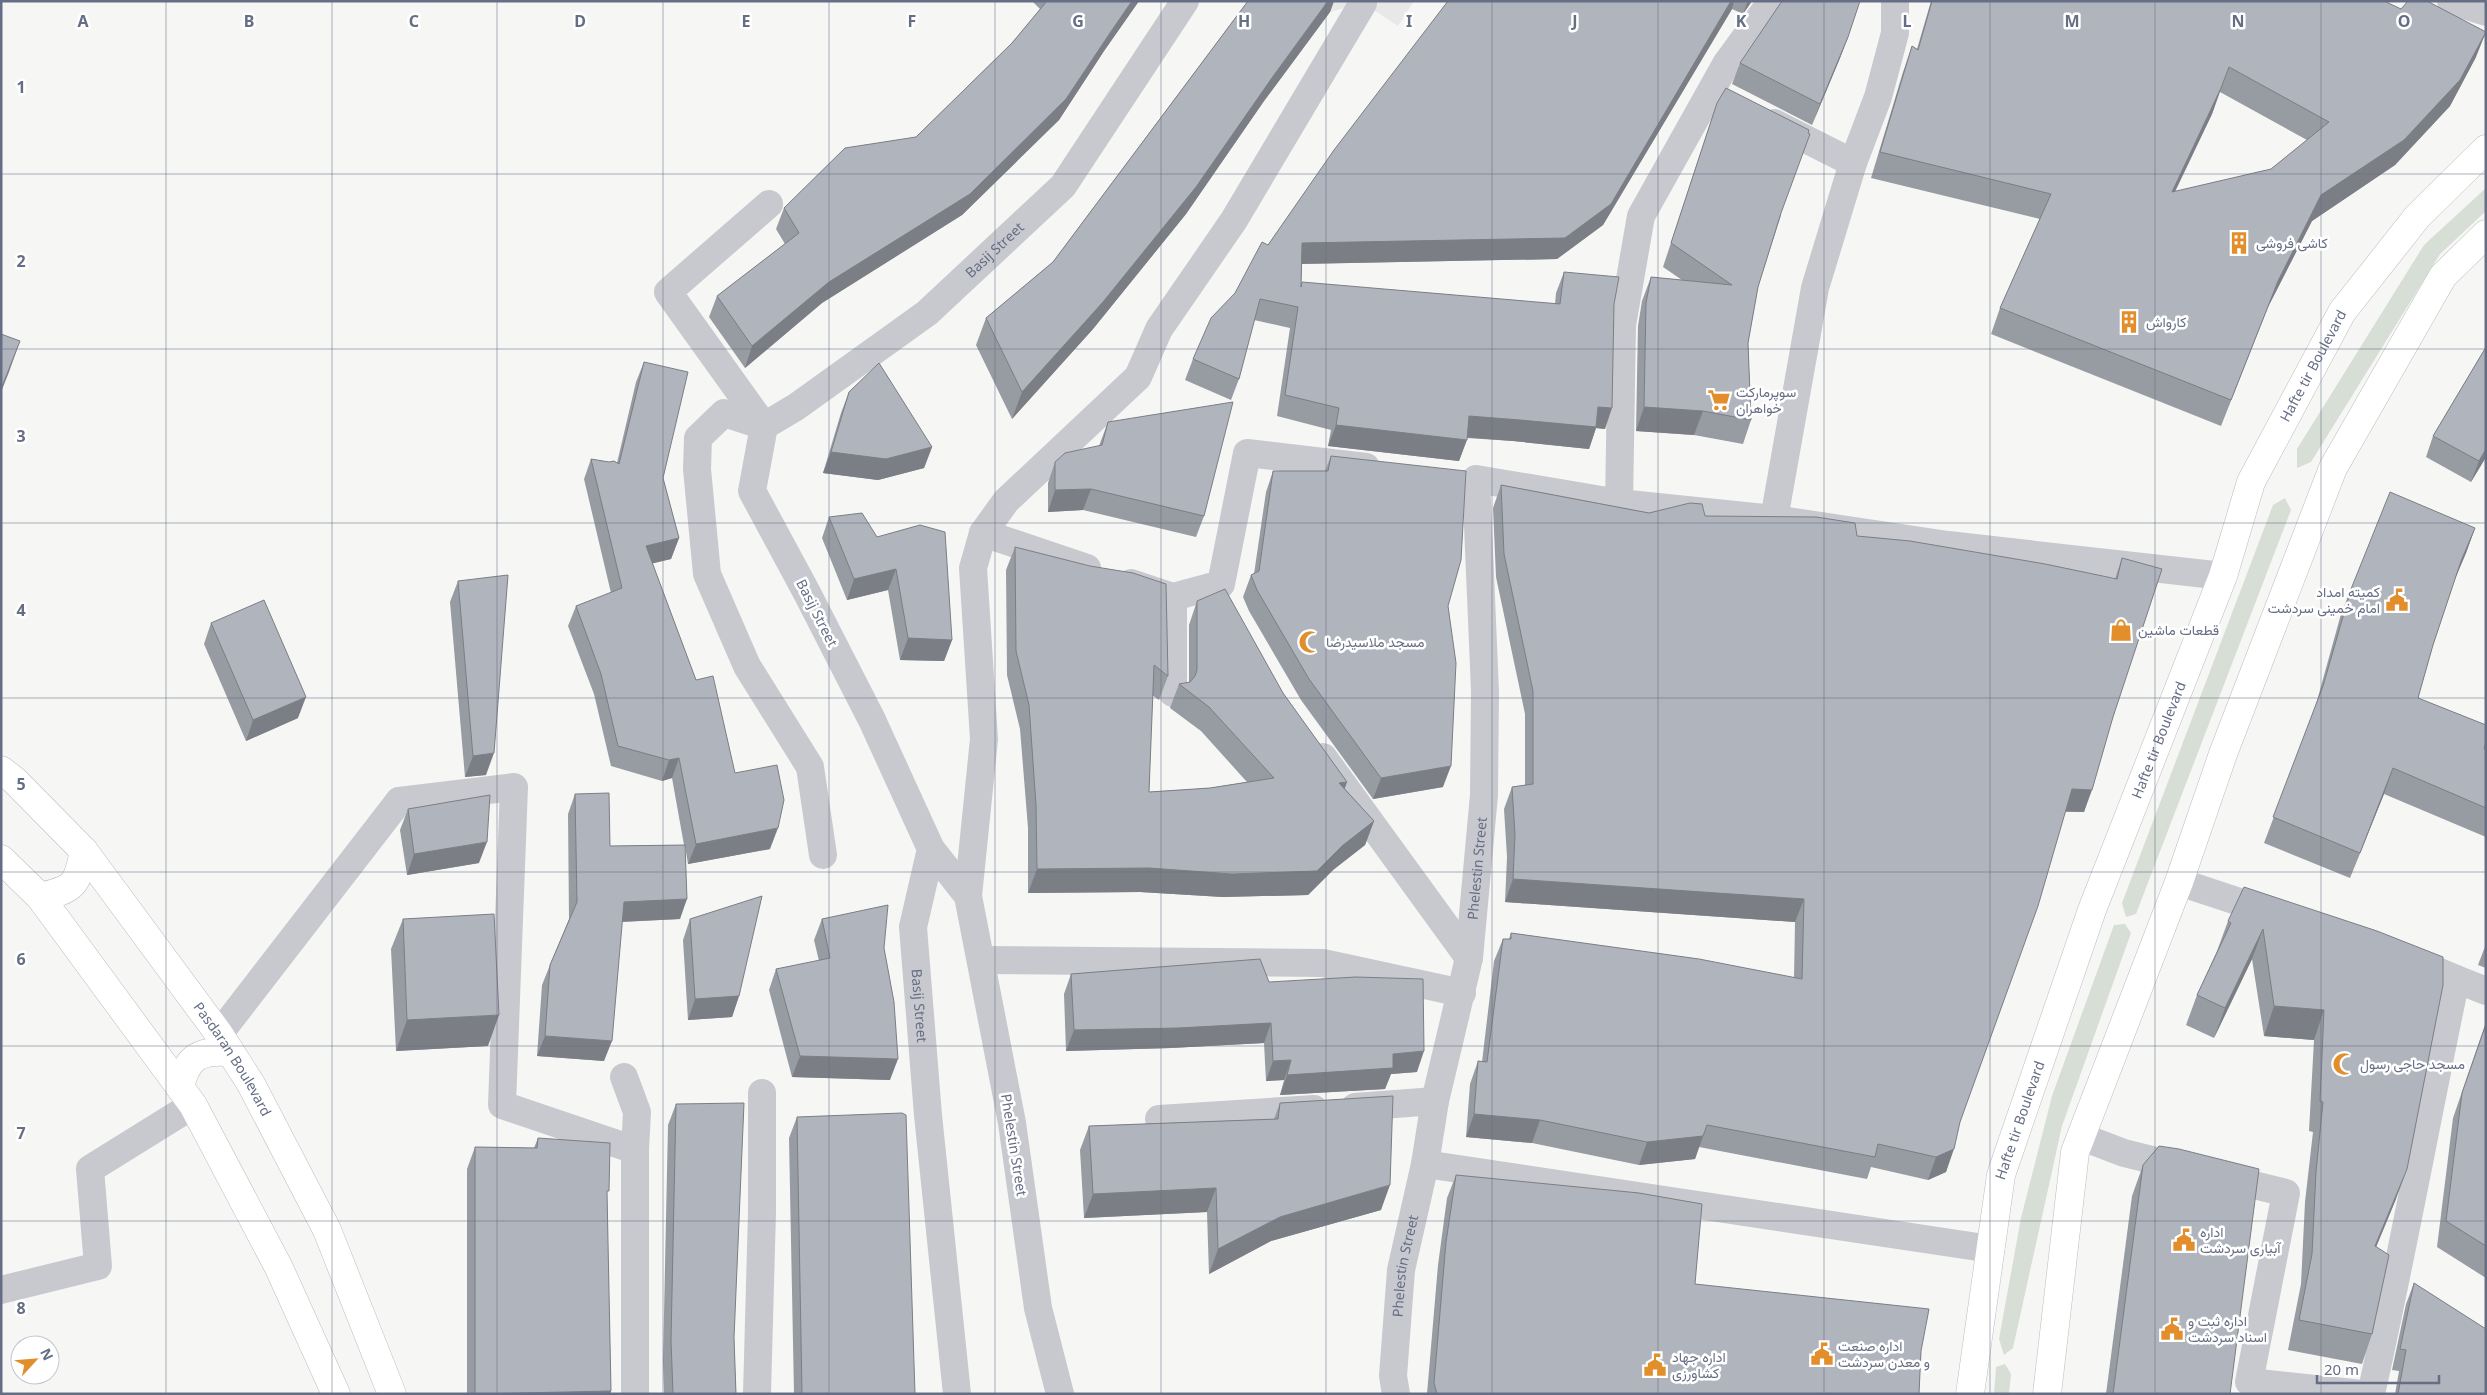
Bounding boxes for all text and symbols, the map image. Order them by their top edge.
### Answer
text: A [77,10,89,32]
text: B [244,10,254,32]
text: C [409,10,419,32]
text: D [574,10,586,32]
text: E [742,10,751,32]
text: F [908,10,916,32]
text: G [1072,10,1084,32]
text: H [1238,10,1250,32]
text: I [1406,10,1412,32]
text: J [1570,10,1578,32]
text: K [1736,10,1747,32]
text: L [1903,10,1912,32]
text: M [2064,10,2080,32]
text: N [2231,10,2245,32]
text: O [2398,10,2410,32]
text: 1 [16,76,26,98]
street label: Basij Street [961,217,1028,282]
building icon: کاشی فروشی [2226,230,2252,256]
place label: کاشی فروشی [2256,233,2328,252]
text: 2 [16,250,26,272]
street label: Hafte tir Boulevard [2275,306,2350,425]
building icon: کارواش [2116,309,2142,335]
place label: کارواش [2146,312,2186,331]
place label: سوپرمارکت خواهران [1736,382,1796,417]
supermarket icon: سوپرمارکت خواهران [1706,387,1732,413]
text: 3 [16,425,26,447]
street label: Basij Street [792,576,843,650]
place label: کمیته امداد امام خمینی سردشت [2268,582,2380,617]
public building icon: کمیته امداد امام خمینی سردشت [2384,587,2410,613]
text: 4 [16,599,26,621]
shop icon: قطعات ماشین [2108,617,2134,643]
place label: قطعات ماشین [2138,620,2219,639]
mosque icon: مسجد ملاسیدرضا [1297,629,1323,655]
place label: مسجد ملاسیدرضا [1326,632,1424,651]
street label: Hafte tir Boulevard [2127,678,2190,801]
text: 5 [16,773,26,795]
street label: Phelestin Street [1463,816,1491,921]
text: 6 [16,948,26,970]
street label: Basij Street [907,968,932,1043]
street label: Pasdaran Boulevard [190,998,276,1119]
mosque icon: مسجد حاجی رسول [2331,1051,2357,1077]
place label: مسجد حاجی رسول [2360,1054,2465,1074]
street label: Hafte tir Boulevard [1990,1058,2048,1182]
street label: Phelestin Street [997,1092,1032,1197]
text: 7 [16,1122,26,1144]
street label: Phelestin Street [1387,1213,1422,1318]
place label: اداره آبیاری سردشت [2200,1222,2282,1257]
public building icon: اداره آبیاری سردشت [2171,1227,2197,1253]
text: 8 [16,1297,26,1319]
place label: اداره ثبت و اسناد سردشت [2188,1311,2267,1346]
public building icon: اداره ثبت و اسناد سردشت [2159,1316,2185,1342]
north arrow [10,1335,60,1385]
place label: اداره صنعت و معدن سردشت [1838,1336,1930,1371]
public building icon: اداره صنعت و معدن سردشت [1809,1341,1835,1367]
text: N [36,1345,58,1363]
place label: اداره جهاد کشاورزی [1672,1347,1726,1382]
public building icon: اداره جهاد کشاورزی [1642,1352,1668,1378]
scale bar [2317,1352,2440,1384]
text: 20 m [2324,1359,2359,1379]

